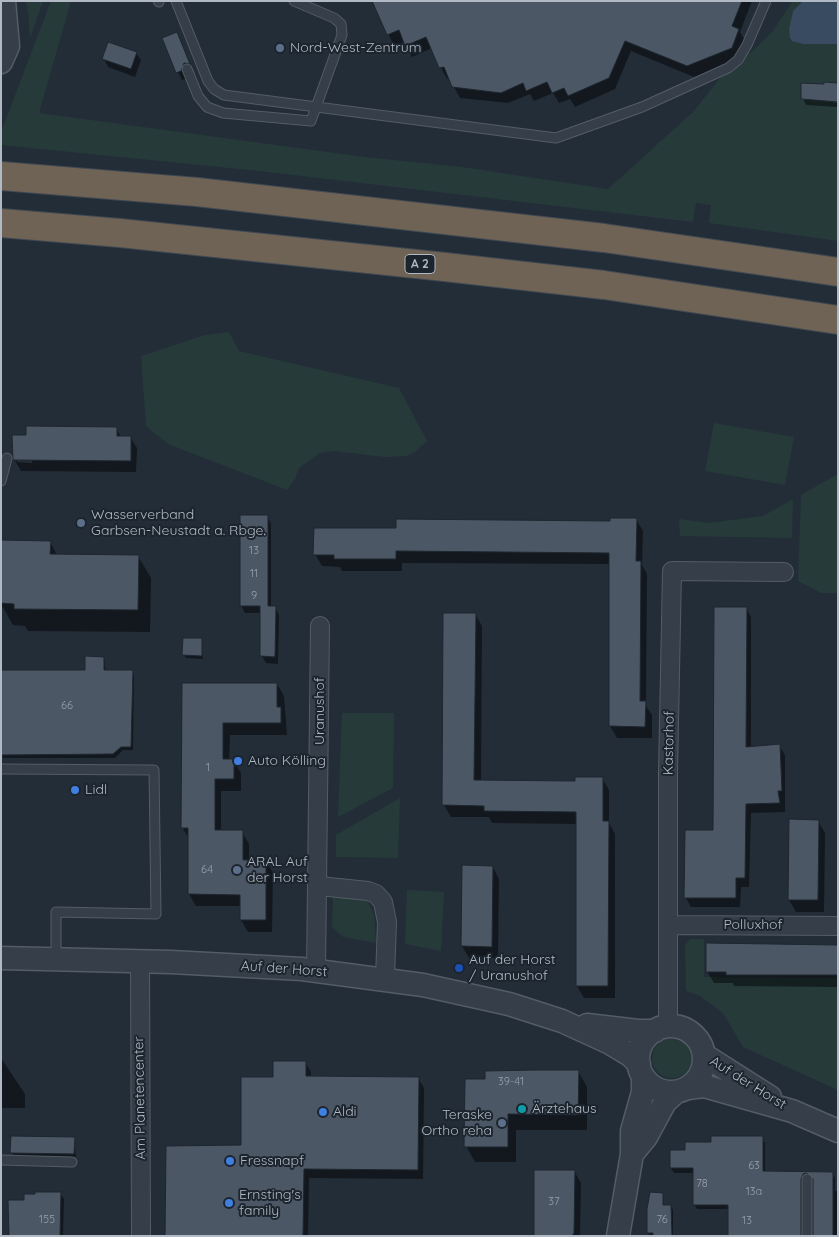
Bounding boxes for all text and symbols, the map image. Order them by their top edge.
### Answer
place label: Nord-West-Zentrum [290,40,421,56]
marker: Nord-West-Zentrum [274,42,286,54]
road number: A 2 [405,254,435,274]
place label: Wasserverband Garbsen-Neustadt a. Rbge. [91,507,266,540]
marker: Wasserverband Garbsen-Neustadt a. Rbge. [75,517,87,529]
house number: 13 [249,544,259,558]
house number: 11 [250,567,258,581]
house number: 9 [251,589,257,603]
street label: Uranushof [312,677,328,745]
house number: 66 [61,699,73,713]
street label: Kastorhof [660,711,678,775]
place label: Auto Kölling [248,753,326,769]
marker: Auto Kölling [232,755,244,767]
house number: 1 [206,761,210,775]
place label: Lidl [85,782,107,798]
marker: Lidl [69,784,81,796]
place label: ARAL Auf der Horst [247,854,308,886]
house number: 64 [201,863,213,877]
marker: ARAL Auf der Horst [231,864,243,876]
street label: Polluxhof [723,917,783,933]
place label: Auf der Horst / Uranushof [469,952,556,984]
street label: Auf der Horst [240,958,328,980]
marker: Auf der Horst / Uranushof [453,962,465,974]
street label: Am Planetencenter [131,1036,149,1160]
street label: Auf der Horst [707,1053,789,1113]
house number: 39-41 [498,1075,524,1089]
place label: Ärztehaus [532,1101,597,1117]
marker: Ärztehaus [516,1103,528,1115]
place label: Aldi [333,1104,357,1120]
marker: Aldi [317,1106,329,1118]
place label: Teraske Ortho reha [421,1107,492,1140]
marker: Teraske Ortho reha [496,1117,508,1129]
place label: Fressnapf [240,1153,304,1169]
marker: Fressnapf [224,1155,236,1167]
house number: 63 [748,1159,760,1173]
house number: 78 [696,1177,708,1191]
house number: 13a [746,1185,762,1199]
place label: Ernsting's family [239,1187,301,1220]
house number: 37 [548,1195,560,1209]
marker: Ernsting's family [223,1197,235,1209]
house number: 155 [39,1213,55,1227]
house number: 76 [656,1213,668,1227]
house number: 13 [742,1214,752,1228]

